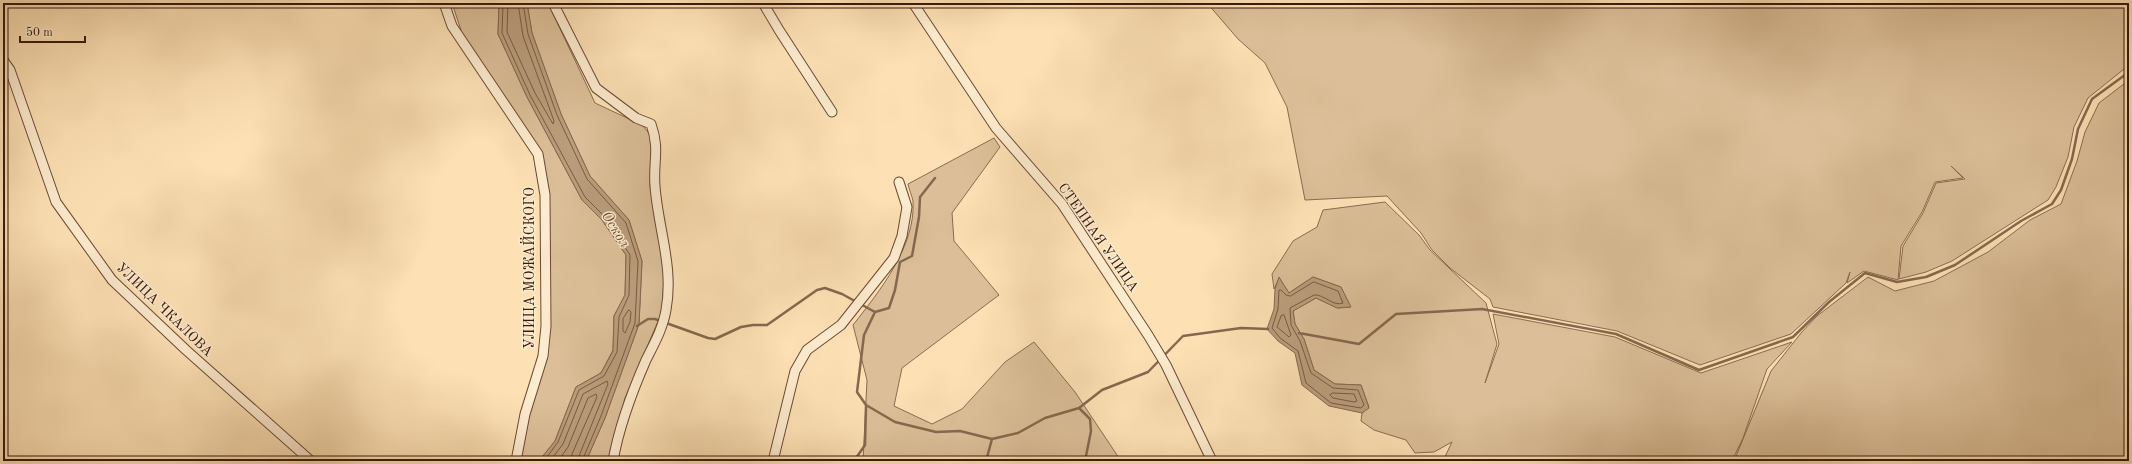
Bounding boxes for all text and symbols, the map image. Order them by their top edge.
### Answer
scale bar [20,18,85,44]
text: 50 m [26,26,53,39]
street label: СТЕПНАЯ УЛИЦА [1055,181,1141,295]
street label: УЛИЦА МОЖАЙСКОГО [519,187,537,349]
water label: Оскол [598,209,632,251]
street label: УЛИЦА ЧКАЛОВА [113,260,215,359]

